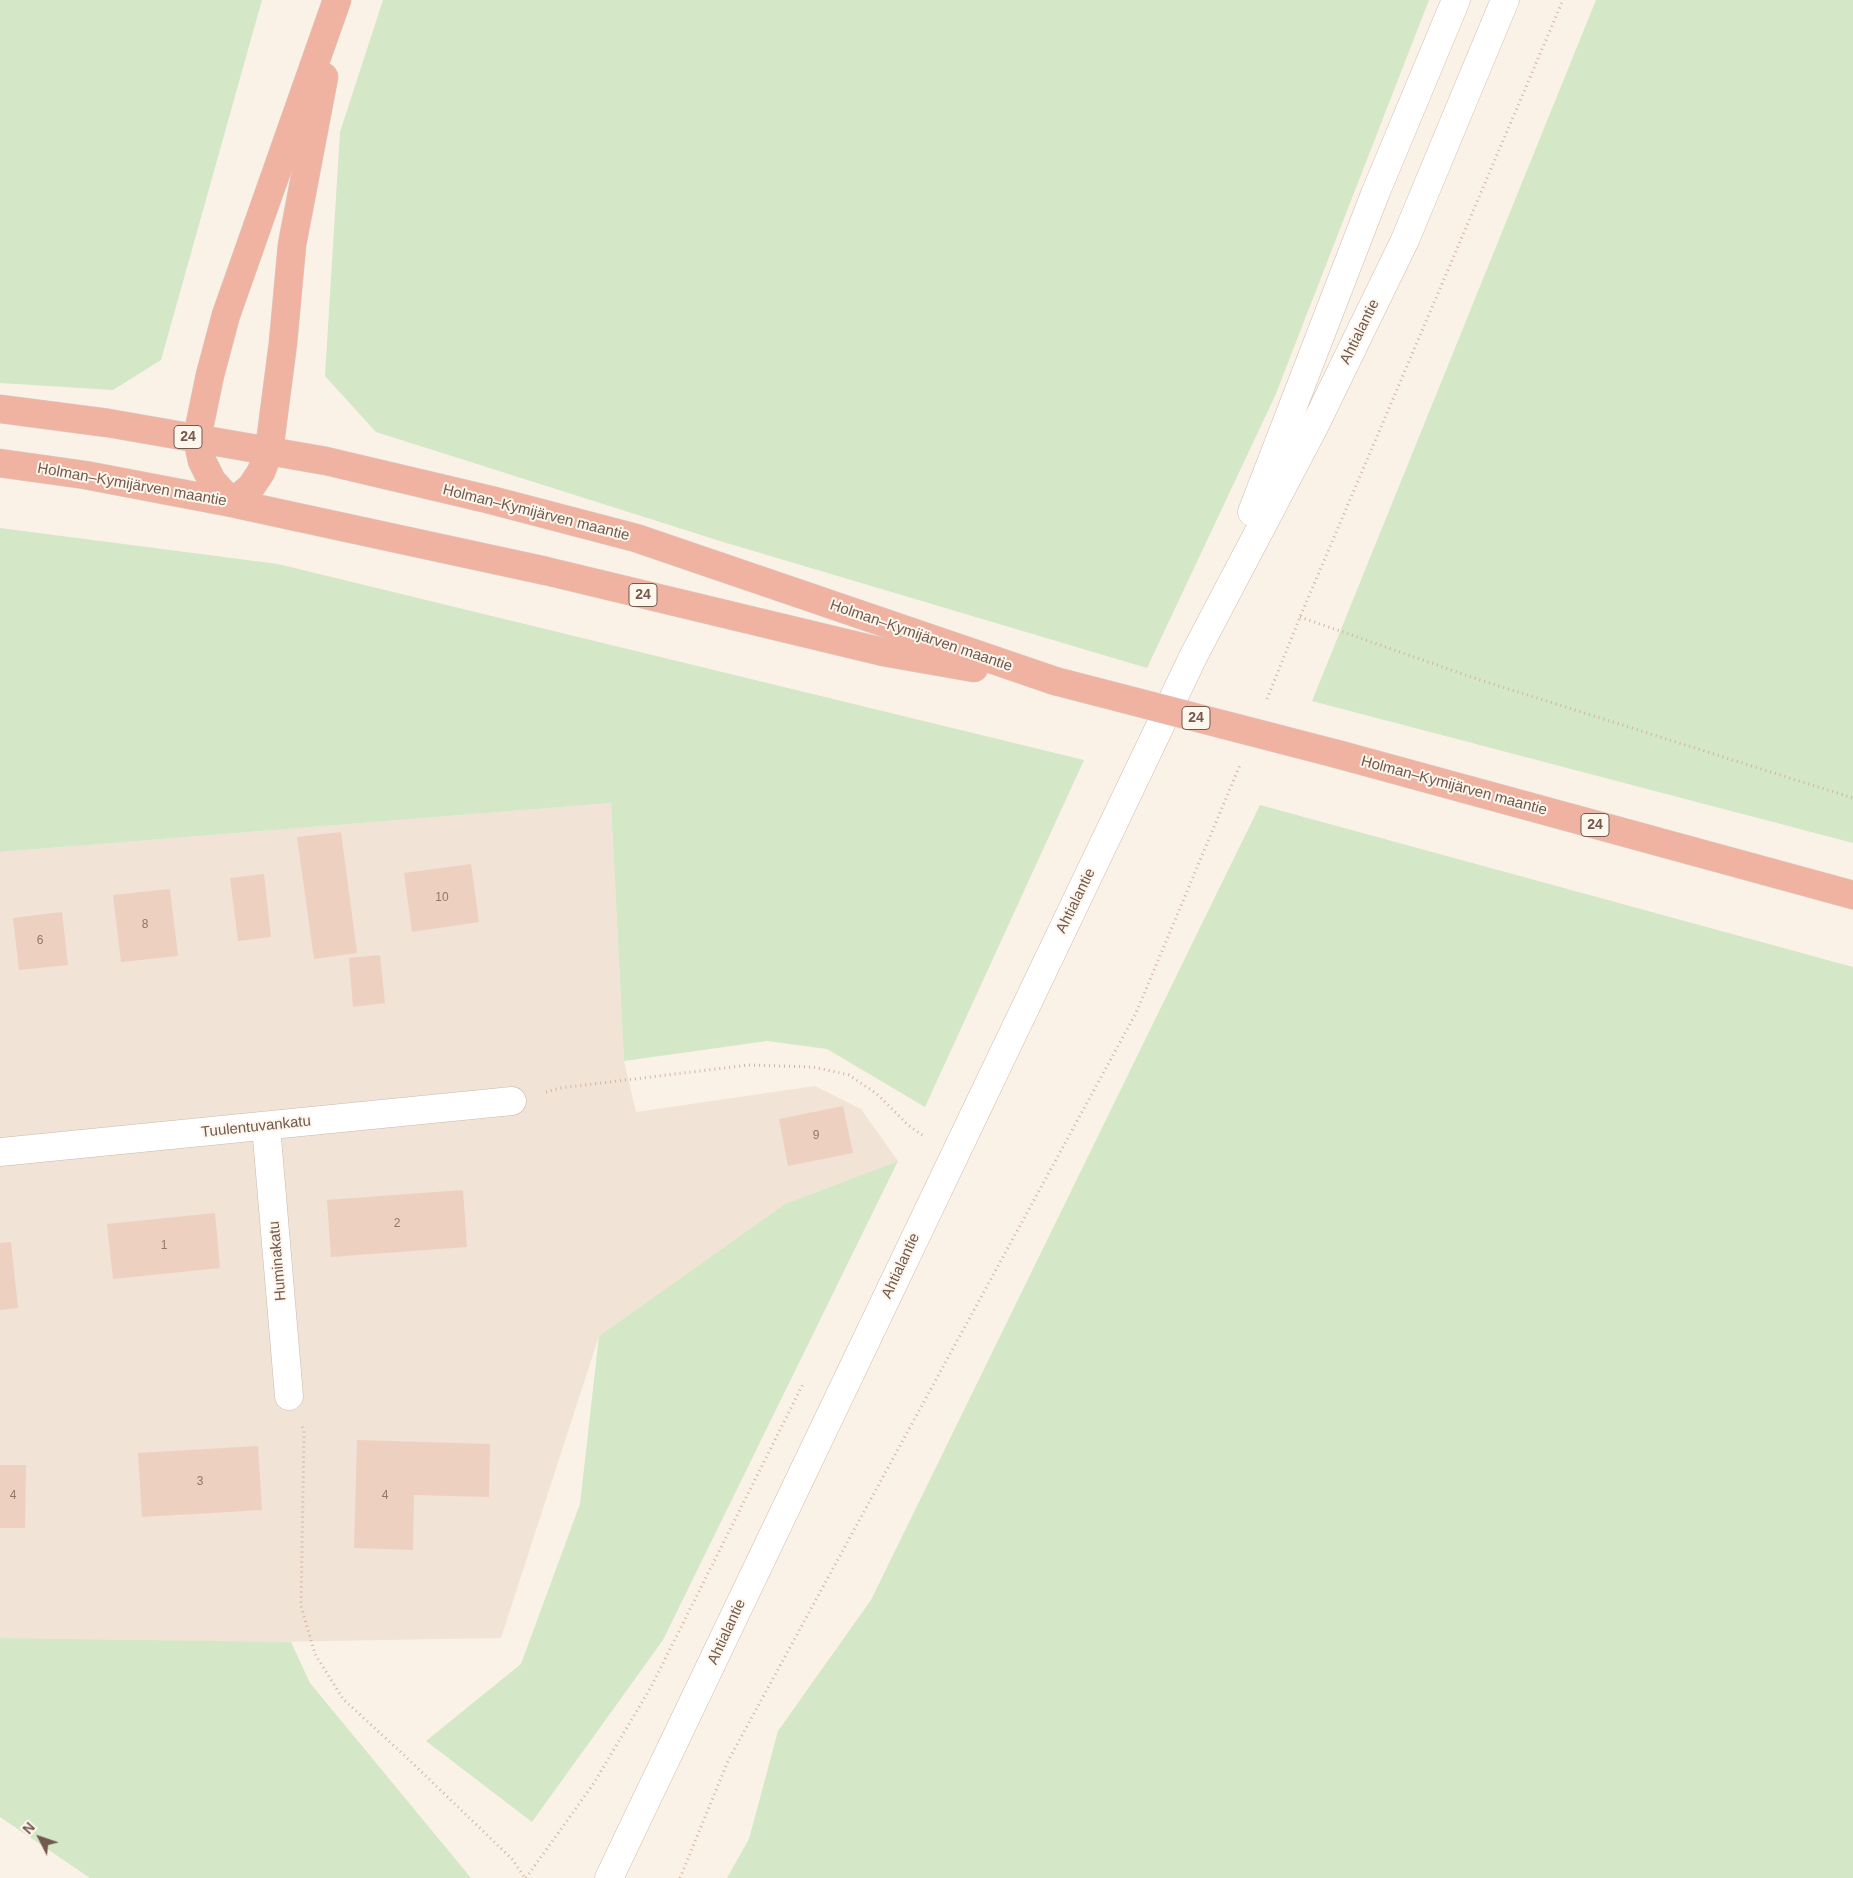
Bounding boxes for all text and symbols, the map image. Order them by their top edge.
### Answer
street label: Ahtialantie [1337,297,1383,367]
road number: 24 [174,426,202,448]
street label: Holman–Kymijärven maantie [36,459,228,511]
street label: Holman–Kymijärven maantie [441,481,631,545]
road number: 24 [629,584,657,606]
street label: Holman–Kymijärven maantie [827,596,1015,676]
road number: 24 [1182,706,1210,730]
street label: Holman–Kymijärven maantie [1359,752,1549,820]
road number: 24 [1581,814,1609,836]
street label: Ahtialantie [1053,866,1099,936]
house number: 10 [435,891,449,905]
house number: 8 [142,918,148,932]
house number: 6 [37,934,43,948]
street label: Tuulentuvankatu [200,1112,312,1142]
house number: 9 [813,1129,819,1143]
house number: 2 [394,1217,400,1231]
street label: Huminakatu [266,1220,290,1302]
street label: Ahtialantie [878,1230,924,1302]
house number: 1 [161,1239,167,1253]
house number: 3 [197,1475,203,1489]
house number: 4 [10,1489,16,1503]
house number: 4 [382,1489,388,1503]
street label: Ahtialantie [704,1596,750,1668]
north arrow [15,1813,65,1863]
text: N [19,1819,38,1837]

